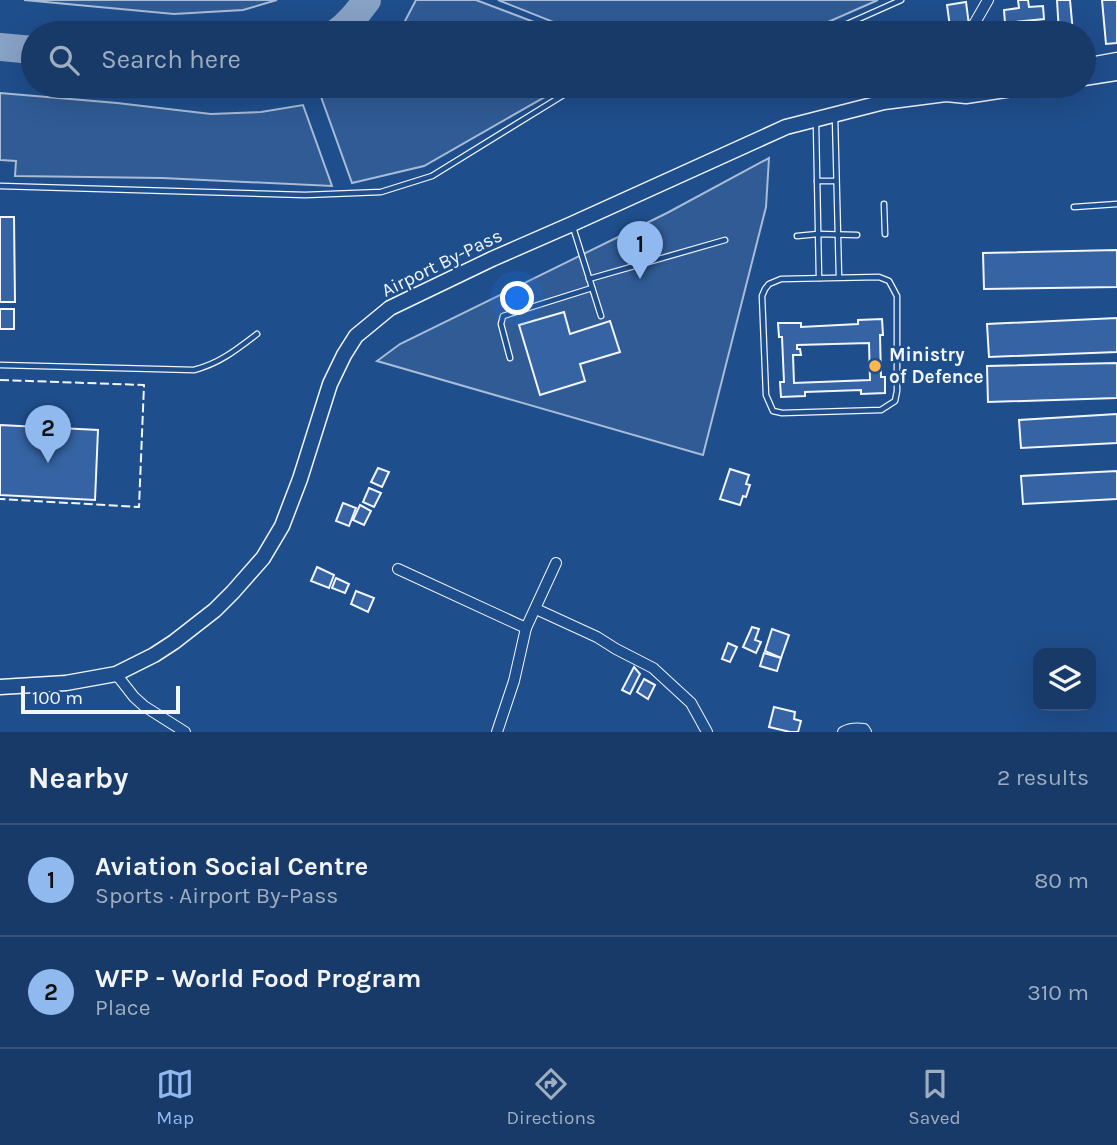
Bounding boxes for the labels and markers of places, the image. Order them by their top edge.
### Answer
pin: 1 [617,221,663,279]
place label: Ministry of Defence [889,344,984,388]
marker: Ministry of Defence [867,358,883,374]
pin: 2 [25,405,71,463]

